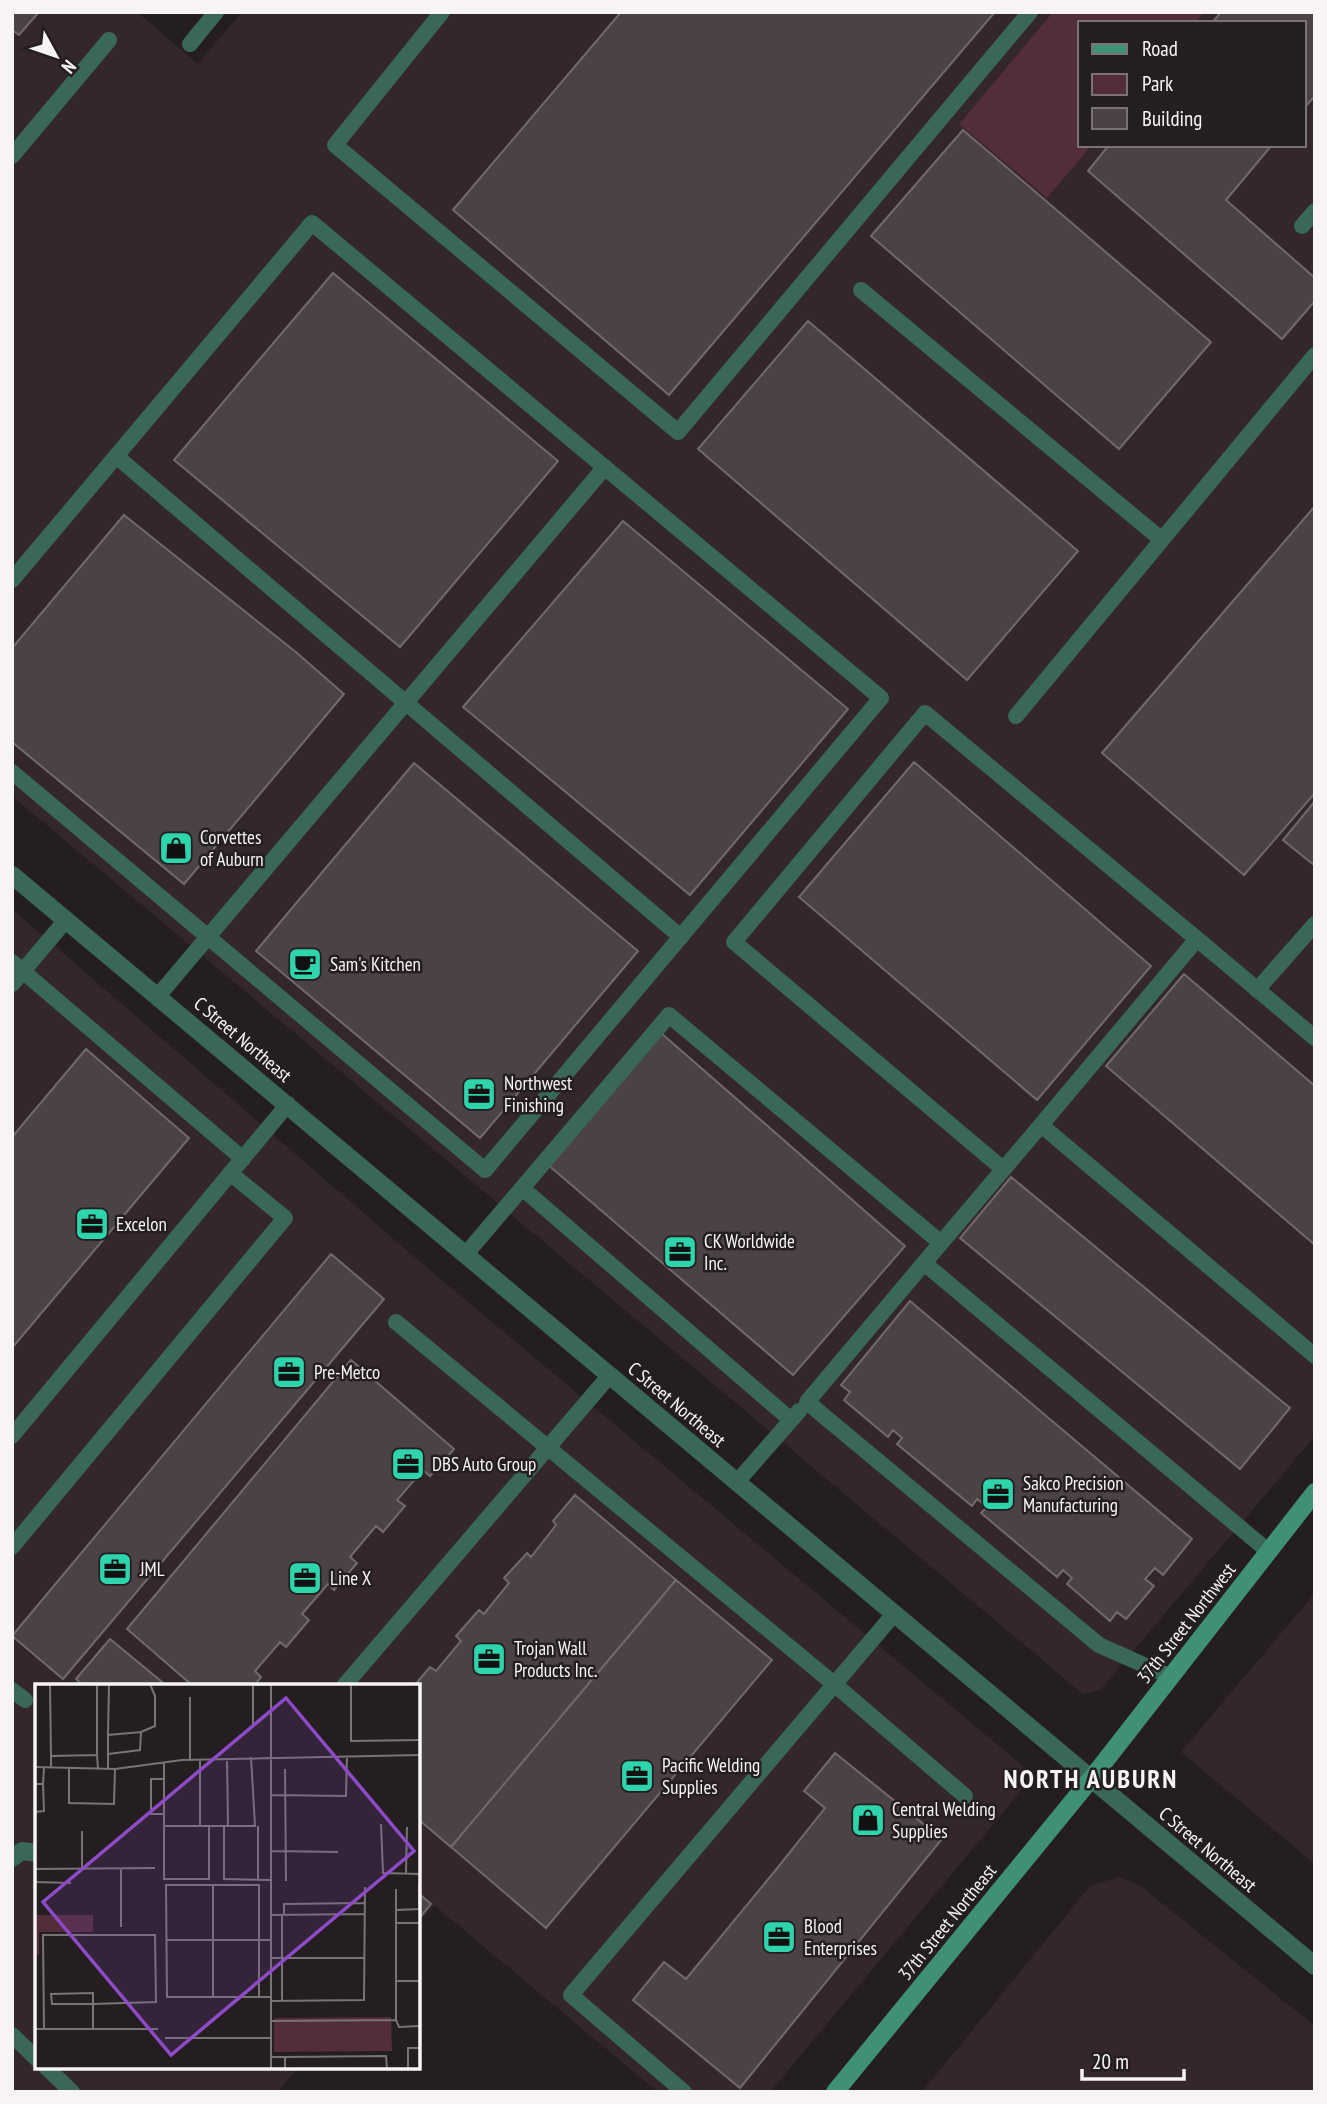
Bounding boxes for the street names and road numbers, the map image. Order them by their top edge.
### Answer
street label: C Street Northeast [189,991,297,1087]
street label: C Street Northeast [623,1356,731,1452]
street label: 37th Street Northwest [1132,1557,1241,1688]
street label: C Street Northeast [1154,1801,1262,1897]
street label: 37th Street Northeast [893,1858,1002,1985]

